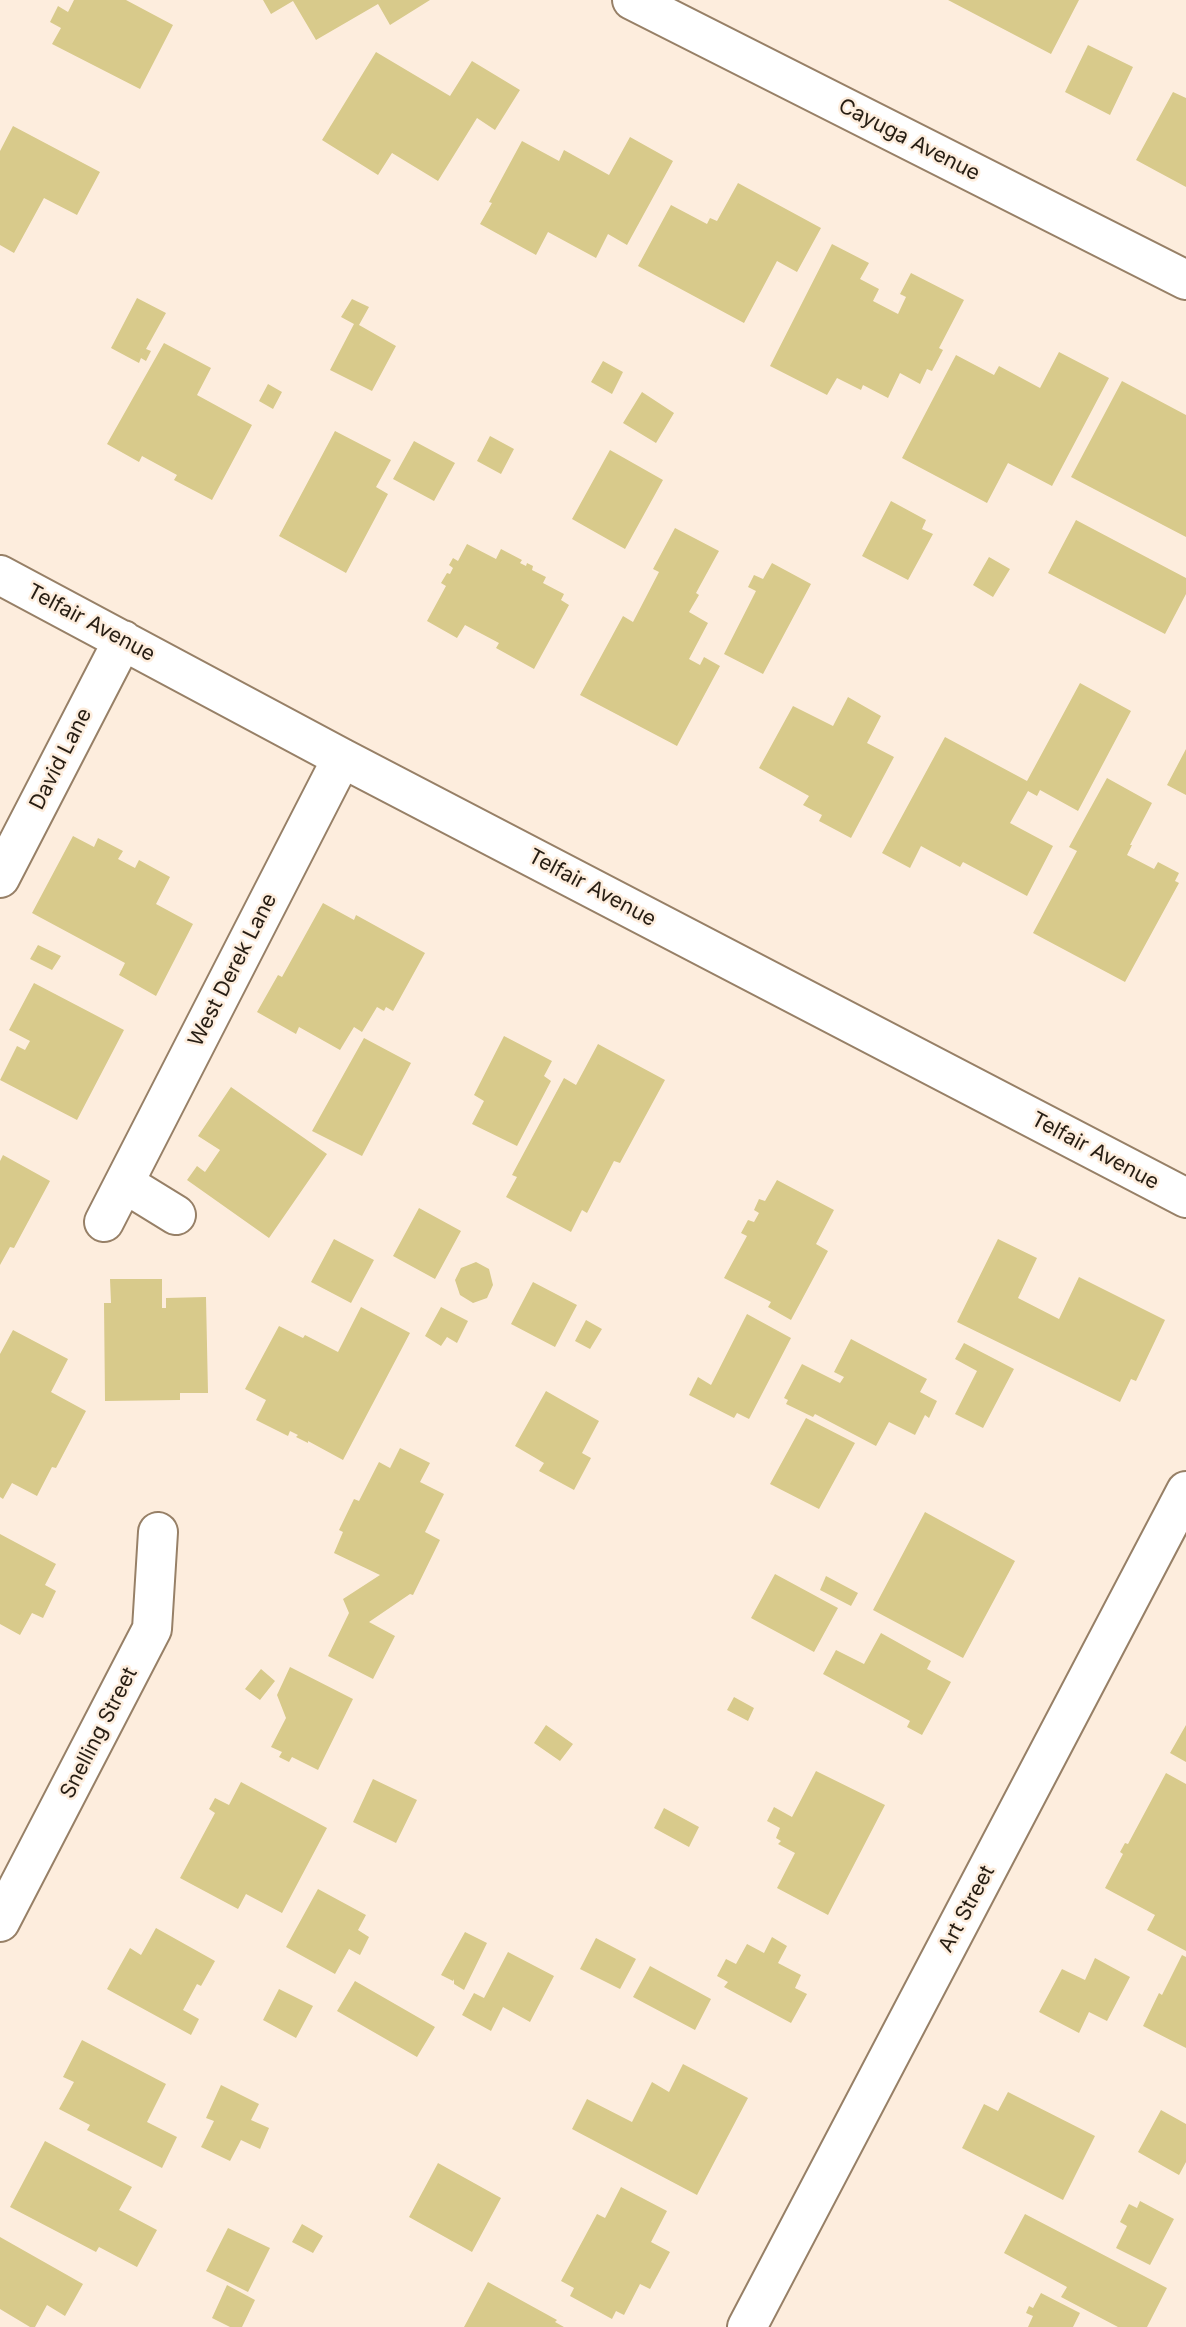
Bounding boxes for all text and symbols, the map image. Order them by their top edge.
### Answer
street label: Cayuga Avenue [834,94,984,186]
street label: Telfair Avenue [23,579,159,667]
street label: David Lane [25,704,97,814]
street label: Telfair Avenue [524,844,660,932]
street label: West Derek Lane [183,889,283,1051]
street label: Telfair Avenue [1027,1107,1163,1195]
street label: Snelling Street [55,1663,143,1803]
street label: Art Street [934,1861,1000,1957]

